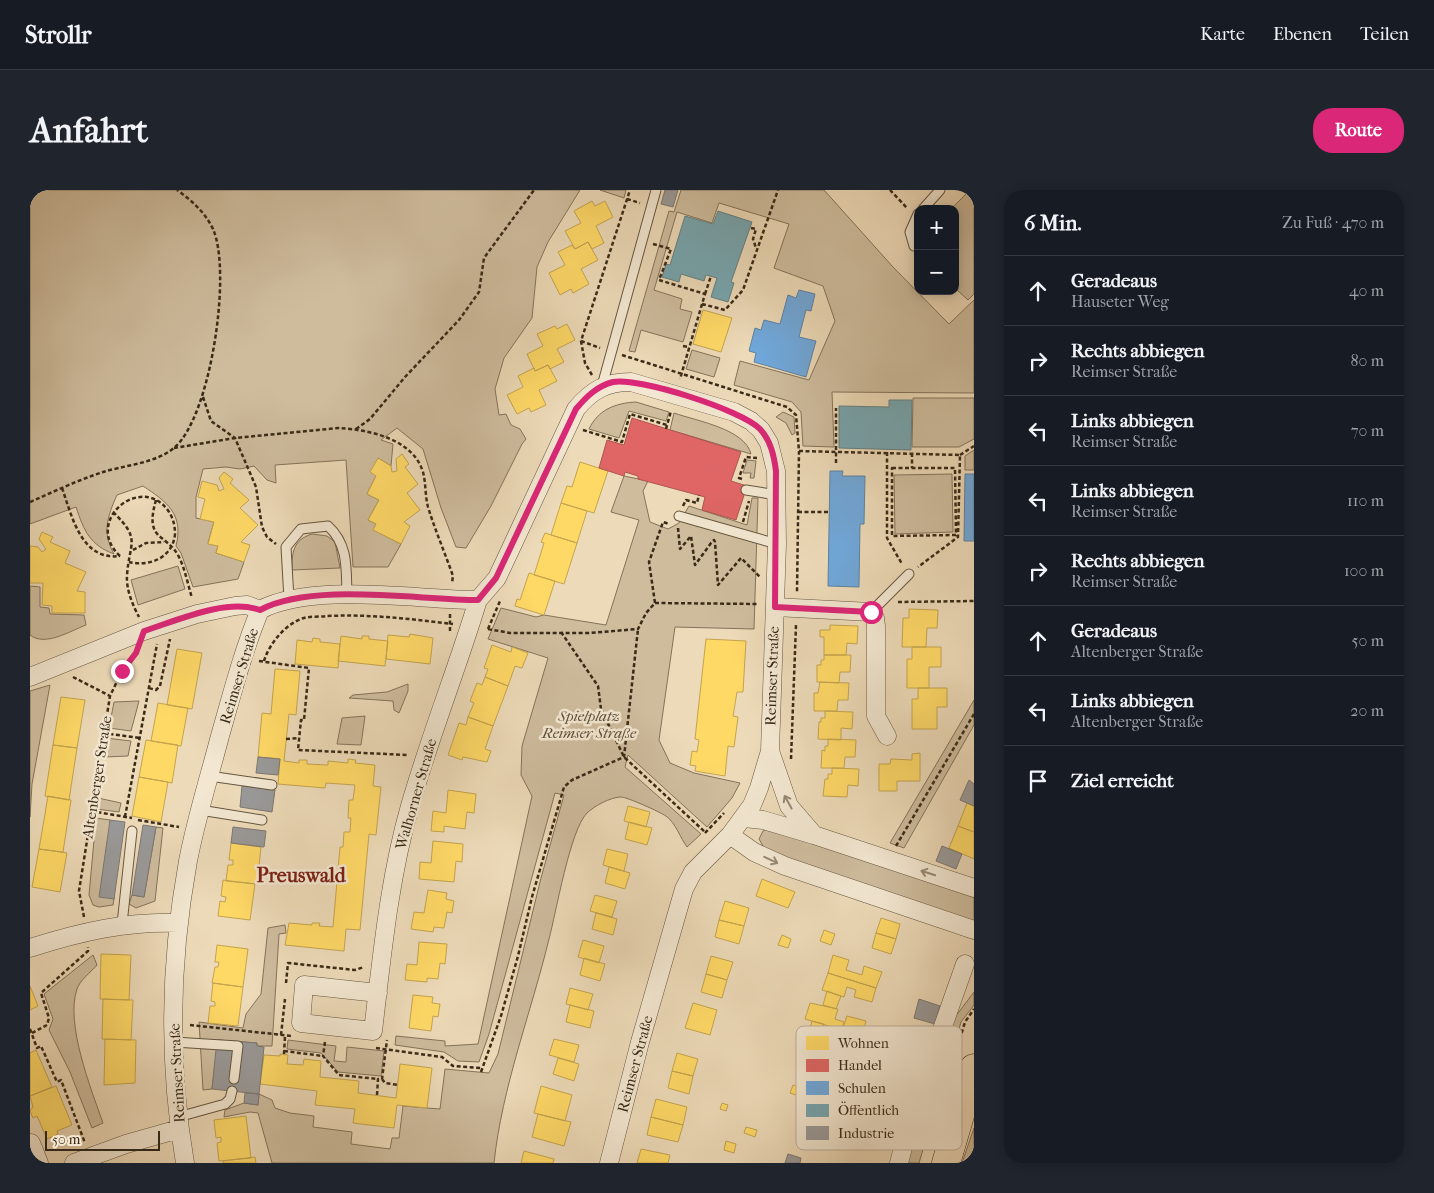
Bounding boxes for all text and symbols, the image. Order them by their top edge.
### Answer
text: Strollr [25,21,92,49]
text: Karte [1200,24,1245,45]
text: Ebenen [1273,24,1332,45]
text: Teilen [1360,24,1409,45]
button: Route [1313,108,1404,153]
text: Anfahrt [30,110,148,151]
map controls [914,205,959,295]
button: + [914,205,959,250]
text: 6 Min. [1024,211,1082,235]
text: Zu Fuß · 470 m [1282,213,1384,232]
button: − [914,250,959,295]
text: Geradeaus [1071,270,1157,292]
icon: ahead [1024,277,1052,305]
text: 40 m [1349,281,1384,300]
text: Hauseter Weg [1071,292,1169,311]
text: Rechts abbiegen [1071,340,1205,362]
icon: right [1024,347,1052,375]
text: 80 m [1350,351,1384,370]
text: Reimser Straße [1071,362,1177,381]
text: Links abbiegen [1071,410,1194,432]
icon: left [1024,417,1052,445]
text: 70 m [1351,421,1384,440]
text: Reimser Straße [1071,432,1177,451]
text: Links abbiegen [1071,480,1194,502]
icon: left [1024,487,1052,515]
text: 110 m [1347,491,1384,510]
text: Reimser Straße [1071,502,1177,521]
text: Rechts abbiegen [1071,550,1205,572]
icon: right [1024,557,1052,585]
text: 100 m [1344,561,1384,580]
text: Reimser Straße [1071,572,1177,591]
route start [860,601,883,624]
text: Geradeaus [1071,620,1157,642]
street label: Reimser Straße [216,625,262,726]
street label: Reimser Straße [761,625,783,726]
icon: ahead [1024,627,1052,655]
text: 50 m [1352,631,1384,650]
text: Altenberger Straße [1071,642,1203,661]
route end [111,660,134,683]
text: Links abbiegen [1071,690,1194,712]
icon: left [1024,697,1052,725]
text: 20 m [1350,701,1384,720]
park label: Spielplatz Reimser Straße [541,707,637,742]
text: Altenberger Straße [1071,712,1203,731]
street label: Altenberger Straße [78,714,116,841]
street label: Walhorner Straße [391,736,441,853]
icon: arrive [1024,767,1052,795]
text: Ziel erreicht [1071,770,1174,792]
one-way arrow [783,794,793,809]
one-way arrow [763,856,778,865]
district label: Preuswald [256,864,347,887]
one-way arrow [920,868,936,877]
street label: Reimser Straße [613,1013,657,1114]
street label: Reimser Straße [165,1022,189,1123]
legend [796,1026,962,1150]
text: Wohnen [837,1035,889,1052]
text: Handel [838,1057,882,1074]
text: Schulen [838,1080,886,1097]
text: Öffentlich [838,1101,899,1119]
text: Industrie [838,1125,894,1142]
scale bar [45,1128,160,1151]
text: 50 m [52,1131,80,1148]

